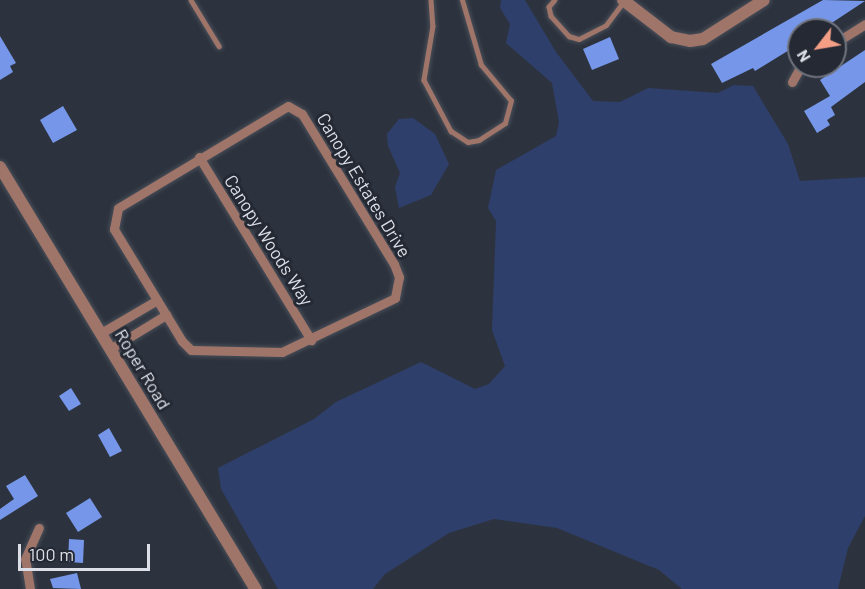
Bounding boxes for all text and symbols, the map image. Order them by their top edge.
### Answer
north arrow [787,18,847,78]
text: N [792,47,814,66]
street label: Canopy Estates Drive [312,109,416,261]
street label: Canopy Woods Way [220,171,318,309]
street label: Roper Road [111,325,175,413]
scale bar [21,532,153,570]
text: 100 m [29,543,74,565]

